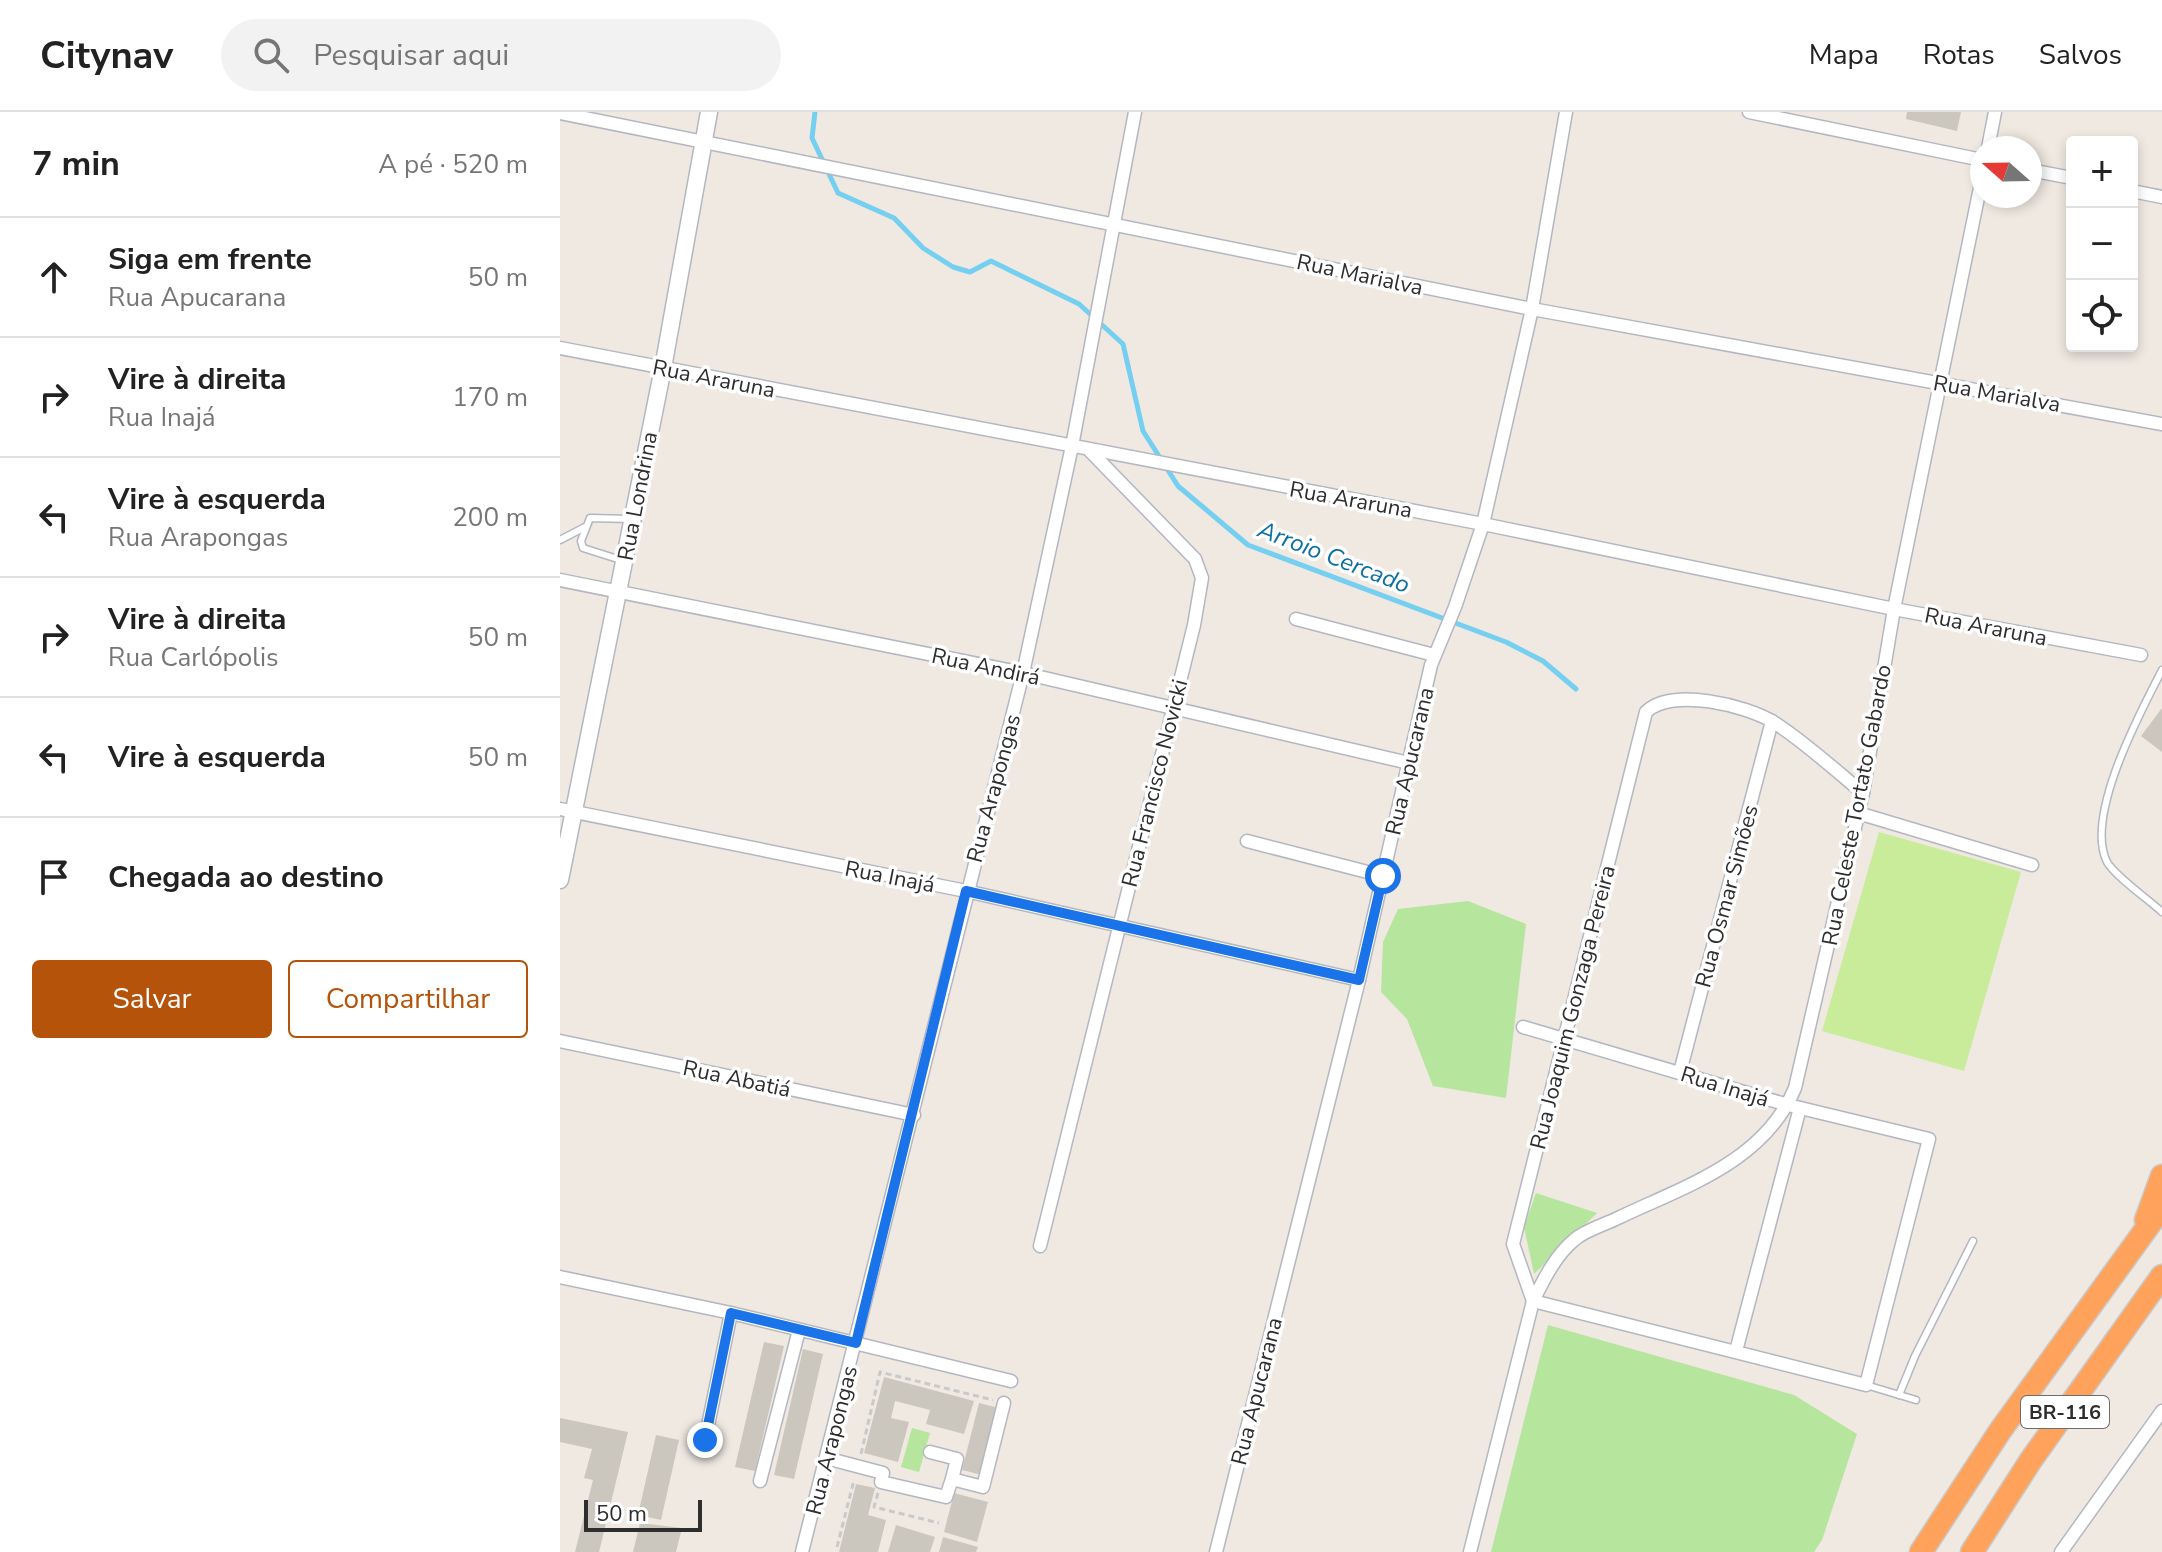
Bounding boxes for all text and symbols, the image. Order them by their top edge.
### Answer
search box [221,19,781,91]
text: Citynav [40,30,173,81]
icon: search [249,33,293,77]
text: Pesquisar aqui [313,35,509,76]
text: Mapa [1809,36,1879,74]
text: Rotas [1923,36,1995,74]
text: Salvos [2039,36,2122,74]
north arrow [1970,136,2042,208]
map controls [2066,136,2138,352]
button: + [2066,136,2138,208]
text: 7 min [32,141,120,187]
text: A pé · 520 m [378,147,528,182]
button: − [2066,208,2138,280]
text: Siga em frente [108,239,312,280]
street label: Rua Marialva [1294,247,1426,303]
icon: ahead [32,255,76,299]
text: 50 m [468,260,528,295]
text: Rua Apucarana [108,280,286,315]
button: locate [2066,280,2138,352]
street label: Rua Araruna [650,352,778,406]
text: Vire à direita [108,359,286,400]
street label: Rua Marialva [1931,368,2063,420]
icon: right [32,375,76,419]
text: 170 m [452,380,528,415]
text: Rua Inajá [108,400,216,435]
street label: Rua Londrina [611,429,665,563]
street label: Rua Araruna [1287,474,1415,526]
text: Vire à esquerda [108,479,326,520]
icon: left [32,495,76,539]
text: 200 m [452,500,528,535]
water label: Arroio Cercado [1252,513,1415,601]
text: Rua Arapongas [108,520,288,555]
text: Vire à direita [108,599,286,640]
street label: Rua Araruna [1922,600,2050,654]
icon: right [32,615,76,659]
text: 50 m [468,620,528,655]
text: Rua Carlópolis [108,640,278,675]
street label: Rua Andirá [929,641,1043,693]
street label: Rua Celeste Tortato Gabardo [1815,662,1899,948]
street label: Rua Francisco Novicki [1115,676,1195,890]
street label: Rua Apucarana [1378,684,1442,838]
street label: Rua Arapongas [960,711,1028,866]
icon: left [32,735,76,779]
text: Vire à esquerda [108,737,326,778]
text: 50 m [468,740,528,775]
street label: Rua Osmar Simões [1688,802,1766,991]
street label: Rua Inajá [842,854,937,900]
icon: arrive [32,855,76,899]
text: Chegada ao destino [108,857,384,898]
route start [1365,858,1401,894]
street label: Rua Joaquim Gonzaga Pereira [1523,862,1623,1152]
button: Salvar [32,960,272,1038]
button: Compartilhar [288,960,528,1038]
street label: Rua Abatiá [680,1053,793,1105]
street label: Rua Inajá [1677,1059,1773,1115]
street label: Rua Apucarana [1224,1314,1290,1468]
street label: Rua Arapongas [799,1363,865,1518]
road number: BR-116 [2021,1396,2109,1428]
route end [687,1422,723,1458]
scale bar [584,1496,702,1532]
text: 50 m [596,1499,647,1529]

